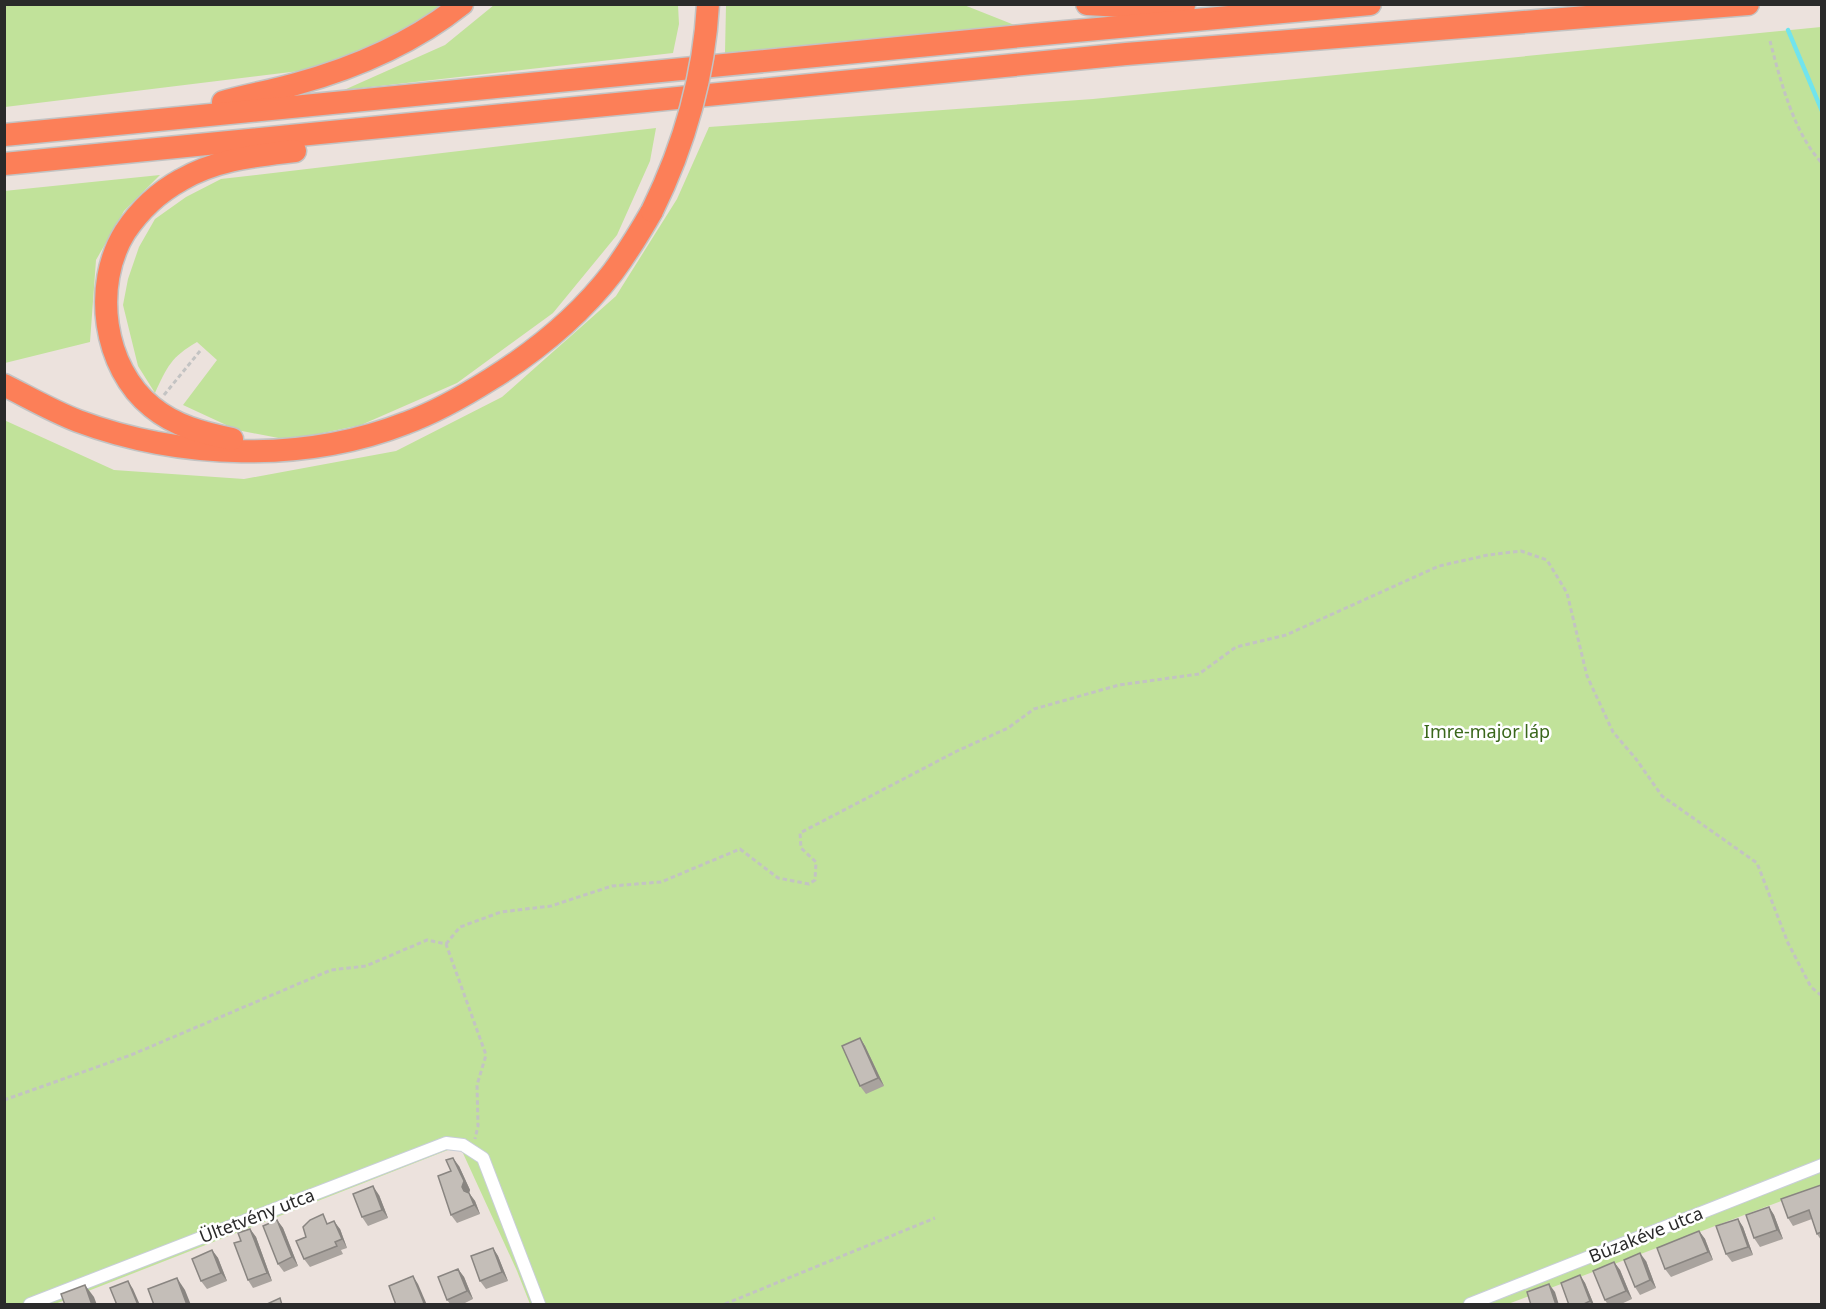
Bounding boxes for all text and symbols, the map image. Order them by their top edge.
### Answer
park label: Imre-major láp [1424,719,1550,743]
street label: Ültetvény utca [196,1182,318,1248]
street label: Búzakéve utca [1585,1200,1706,1268]

